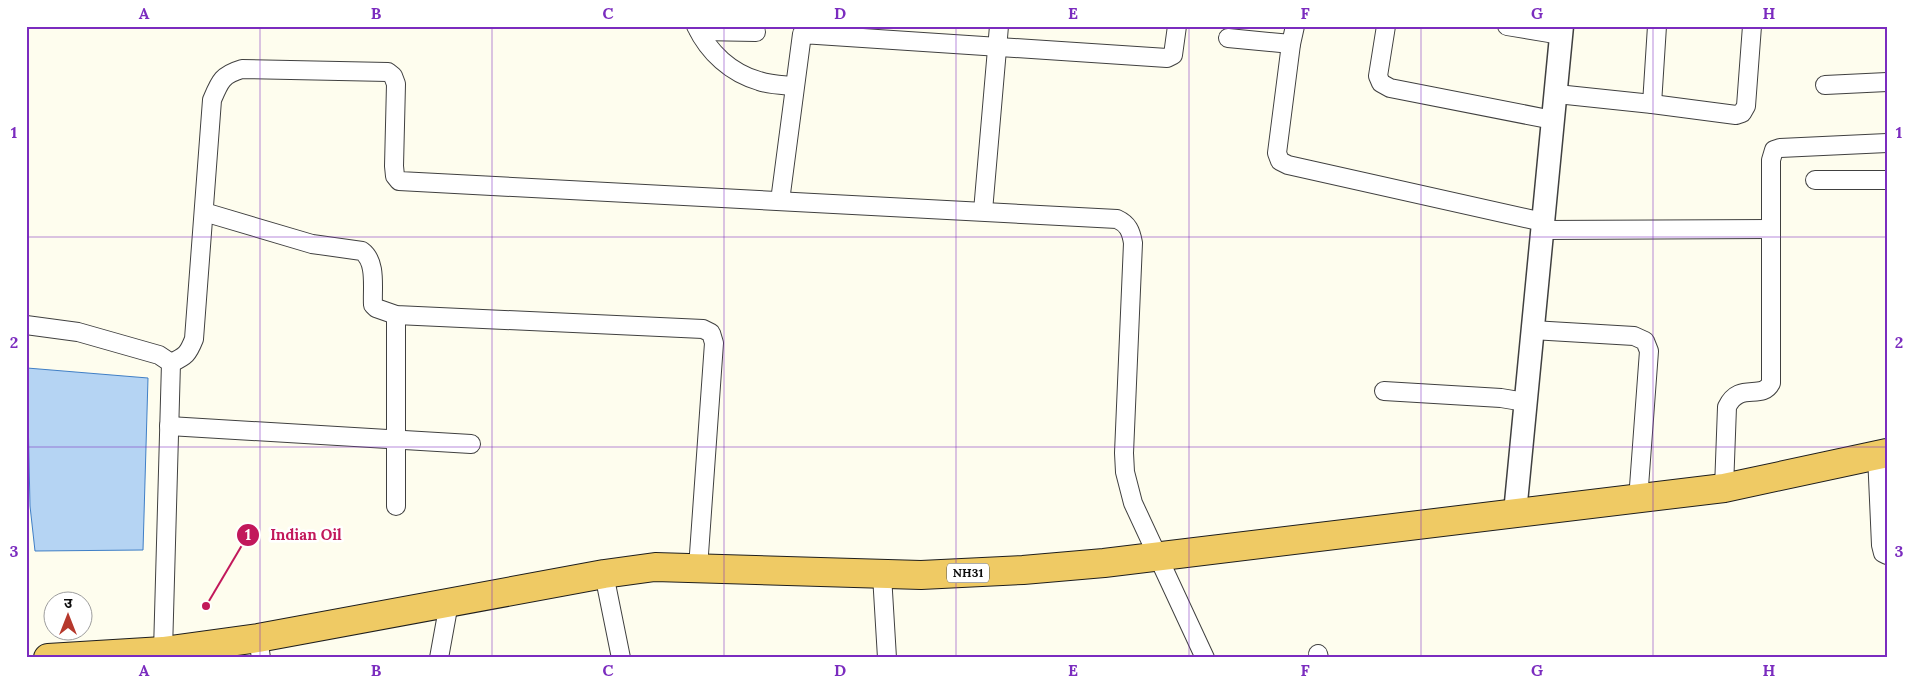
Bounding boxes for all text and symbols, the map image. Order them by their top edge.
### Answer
text: A [139,3,150,23]
text: B [371,3,382,23]
text: C [602,3,614,23]
text: D [834,3,846,23]
text: E [1068,3,1078,23]
text: F [1300,3,1310,23]
text: G [1531,3,1543,23]
text: H [1763,3,1776,23]
text: 1 [11,122,17,142]
text: 1 [1896,122,1902,142]
text: 2 [10,332,18,352]
text: 2 [1895,332,1903,352]
callout: Indian Oil [235,520,352,550]
text: 1 [245,525,251,544]
text: Indian Oil [270,525,342,544]
text: 3 [10,541,19,561]
text: 3 [1895,541,1904,561]
road number: NH31 [947,564,989,582]
north arrow [42,592,92,642]
text: उ [64,594,73,612]
text: A [139,660,150,680]
text: B [371,660,382,680]
text: C [602,660,614,680]
text: D [834,660,846,680]
text: E [1068,660,1078,680]
text: F [1300,660,1310,680]
text: G [1531,660,1543,680]
text: H [1763,660,1776,680]

